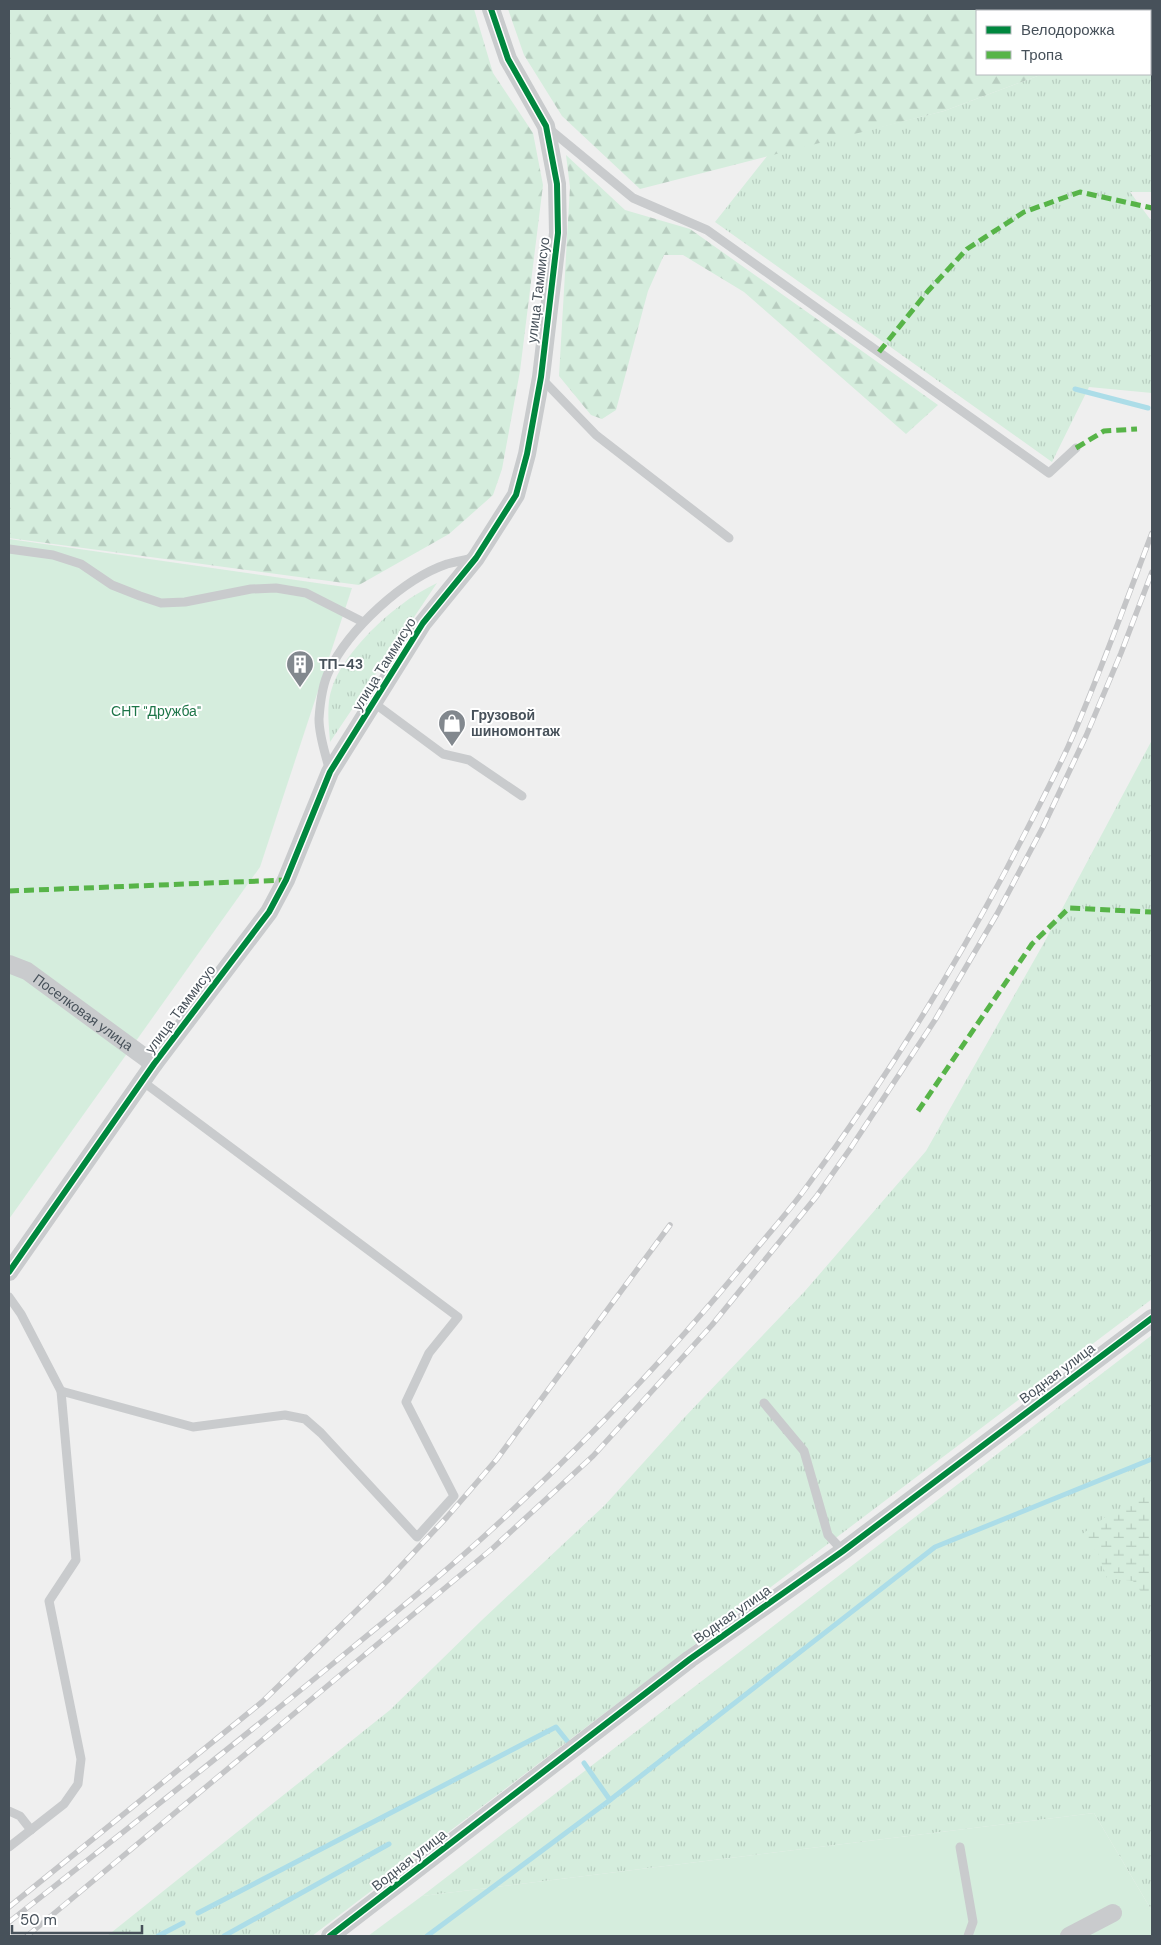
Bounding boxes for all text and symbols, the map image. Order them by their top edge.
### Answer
legend [976,10,1151,75]
text: Велодорожка [1021,20,1115,40]
text: Тропа [1021,45,1063,65]
street label: улица Таммисуо [523,236,553,344]
street label: улица Таммисуо [348,614,420,714]
building icon: ТП-43 [285,649,315,688]
place label: ТП-43 [319,655,363,673]
park label: СНТ "Дружба" [111,702,201,720]
place label: Грузовой шиномонтаж [471,706,561,740]
shop icon: Грузовой шиномонтаж [437,708,467,747]
street label: улица Таммисуо [141,961,219,1057]
street label: Поселковая улица [30,970,137,1055]
street label: Водная улица [1016,1339,1099,1407]
street label: Водная улица [690,1581,774,1647]
street label: Водная улица [368,1825,450,1895]
scale bar [12,1902,142,1934]
text: 50 m [20,1910,57,1930]

